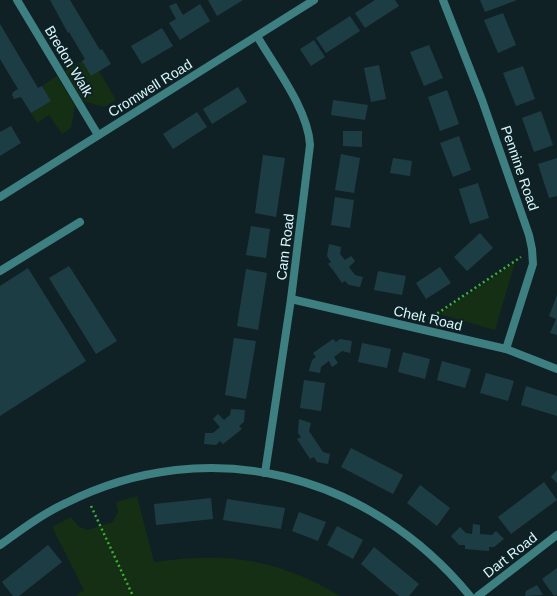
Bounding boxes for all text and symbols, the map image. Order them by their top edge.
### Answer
street label: Bredon Walk [42,23,97,100]
street label: Cromwell Road [105,56,195,120]
street label: Pennine Road [498,123,542,213]
street label: Cam Road [273,213,297,281]
street label: Chelt Road [392,302,464,334]
street label: Dart Road [480,529,540,581]

